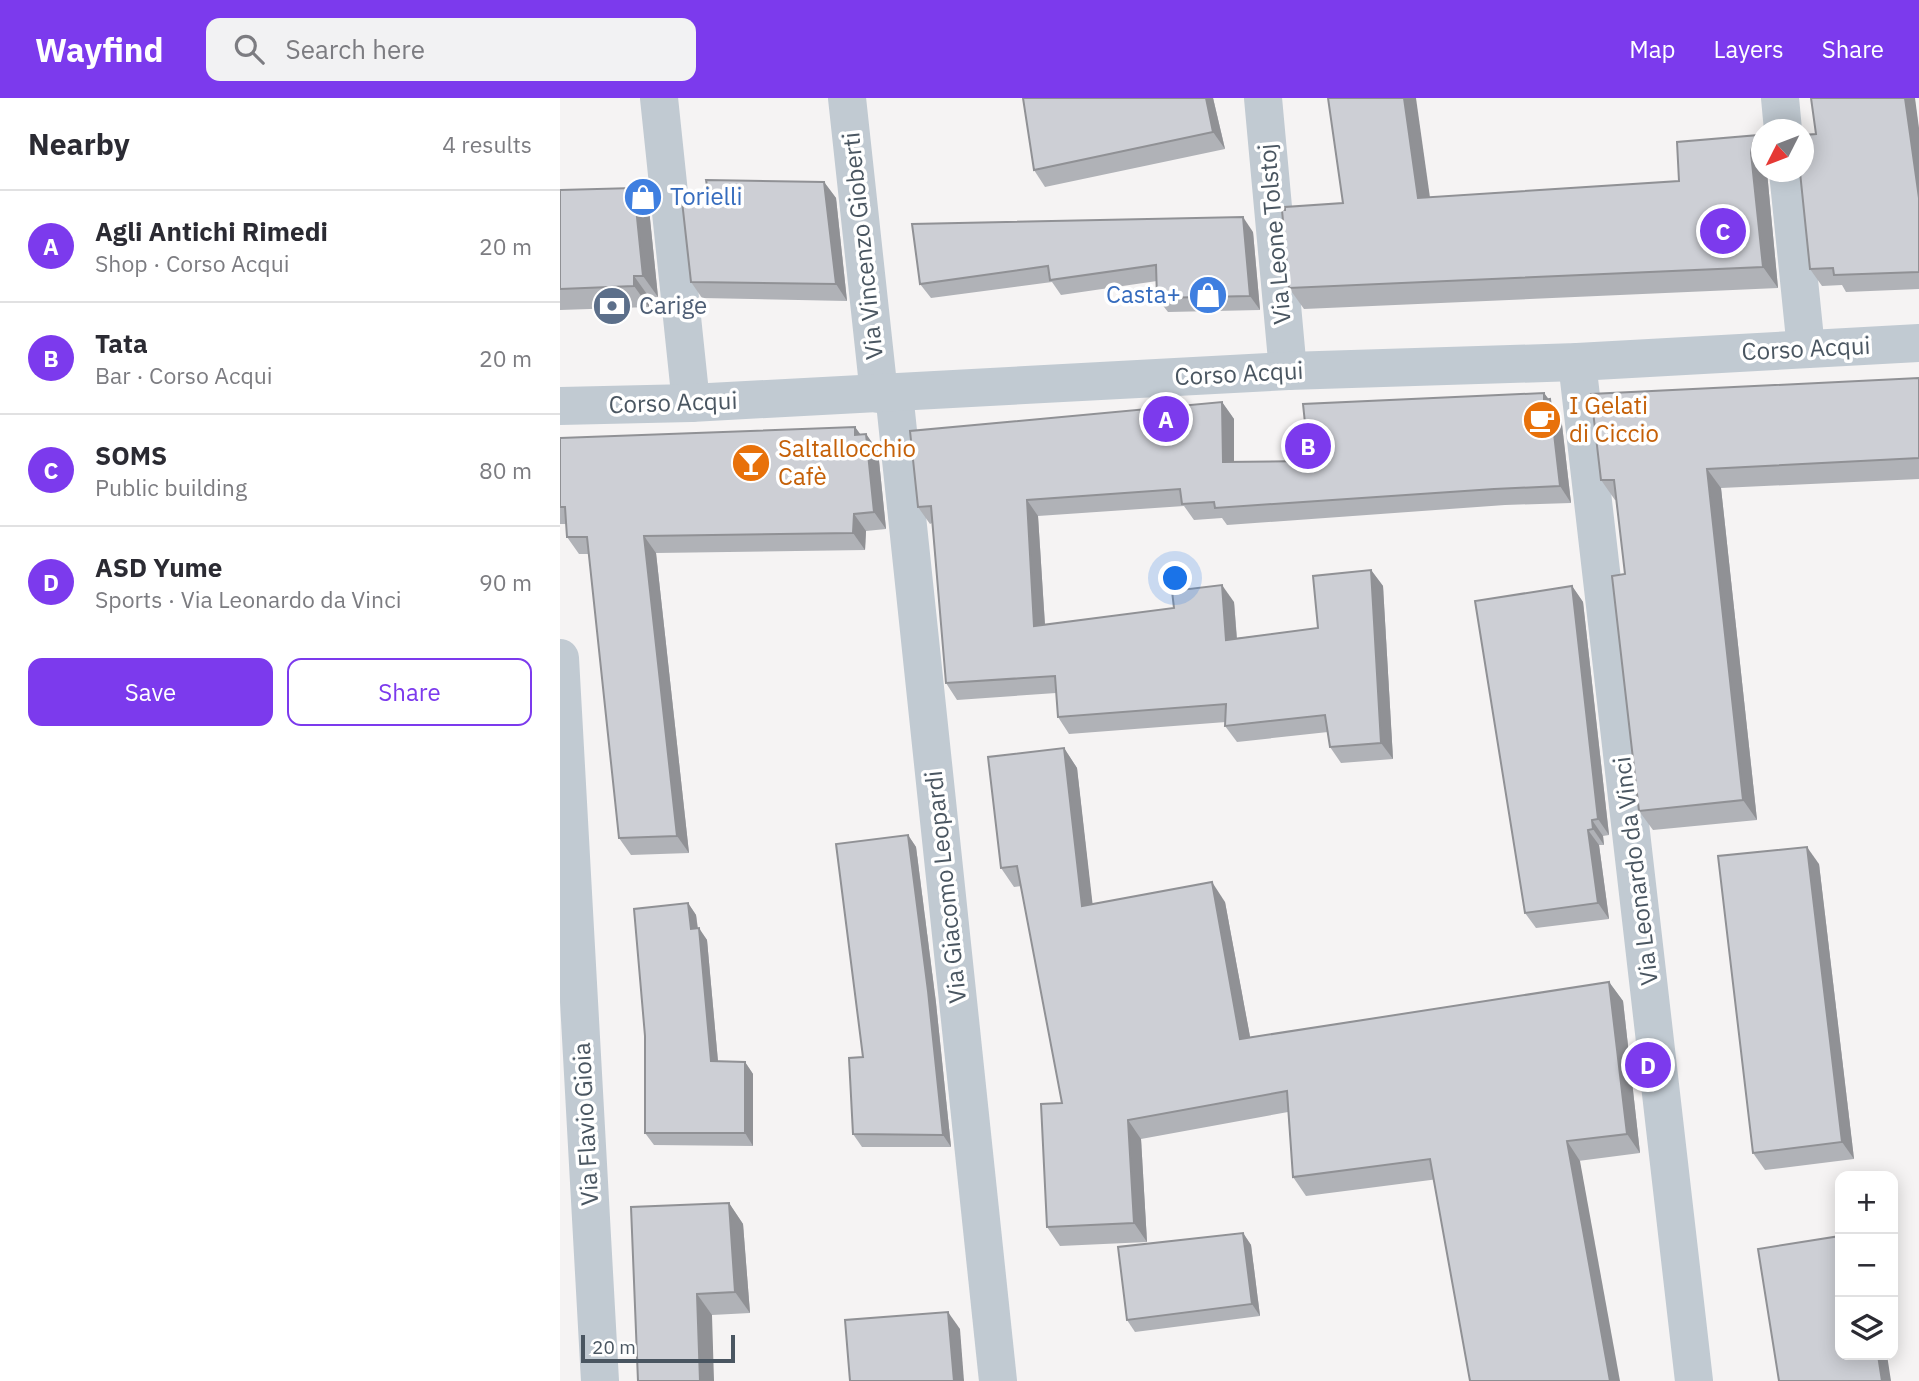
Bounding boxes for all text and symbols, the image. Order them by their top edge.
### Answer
search box [206,18,696,81]
text: Wayfind [35,28,164,71]
icon: search [230,30,268,68]
text: Search here [286,32,425,66]
text: Map [1629,33,1676,65]
text: Layers [1714,33,1784,65]
text: Share [1822,33,1884,65]
north arrow [1751,119,1814,182]
text: Nearby [28,124,130,163]
text: 4 results [442,129,532,159]
street label: Via Vincenzo Gioberti [834,131,890,361]
street label: Via Leone Tolstoj [1250,142,1298,326]
shop icon: Torielli [622,176,664,218]
place label: Torielli [670,180,743,212]
pin: C [1700,205,1746,257]
text: Agli Antichi Rimedi [95,214,328,248]
text: A [43,231,59,261]
text: 20 m [479,231,532,261]
text: Shop · Corso Acqui [95,248,289,278]
shop icon: Casta+ [1187,274,1229,316]
place label: Casta+ [1106,278,1181,310]
bank icon: Carige [591,285,633,327]
place label: Carige [639,289,707,321]
text: Tata [95,326,148,360]
street label: Corso Acqui [1741,329,1871,367]
text: B [43,343,59,373]
text: 20 m [479,343,532,373]
street label: Corso Acqui [1174,354,1304,392]
text: Bar · Corso Acqui [95,360,273,390]
street label: Corso Acqui [608,384,738,420]
place label: I Gelati di Ciccio [1569,389,1659,449]
pin: A [1143,393,1189,445]
cafe icon: I Gelati di Ciccio [1521,399,1563,441]
pin: B [1285,420,1331,472]
place label: Saltallocchio Cafè [778,432,916,492]
text: SOMS [95,438,167,472]
bar icon: Saltallocchio Cafè [730,442,772,484]
text: C [44,455,58,485]
text: 80 m [479,455,532,485]
text: Public building [95,472,247,502]
text: ASD Yume [95,550,222,584]
your location [1158,561,1192,595]
text: D [43,567,59,597]
text: 90 m [479,567,532,597]
text: Sports · Via Leonardo da Vinci [95,584,402,614]
button: Save [28,658,273,726]
button: Share [287,658,532,726]
street label: Via Leonardo da Vinci [1605,755,1665,987]
street label: Via Giacomo Leopardi [917,769,973,1005]
pin: D [1625,1039,1671,1091]
street label: Via Flavio Gioia [565,1041,605,1207]
map controls [1835,1171,1898,1360]
button: + [1835,1171,1898,1234]
button: − [1835,1234,1898,1297]
button: layers [1835,1297,1898,1360]
scale bar [581,1332,735,1364]
text: 20 m [592,1335,636,1359]

